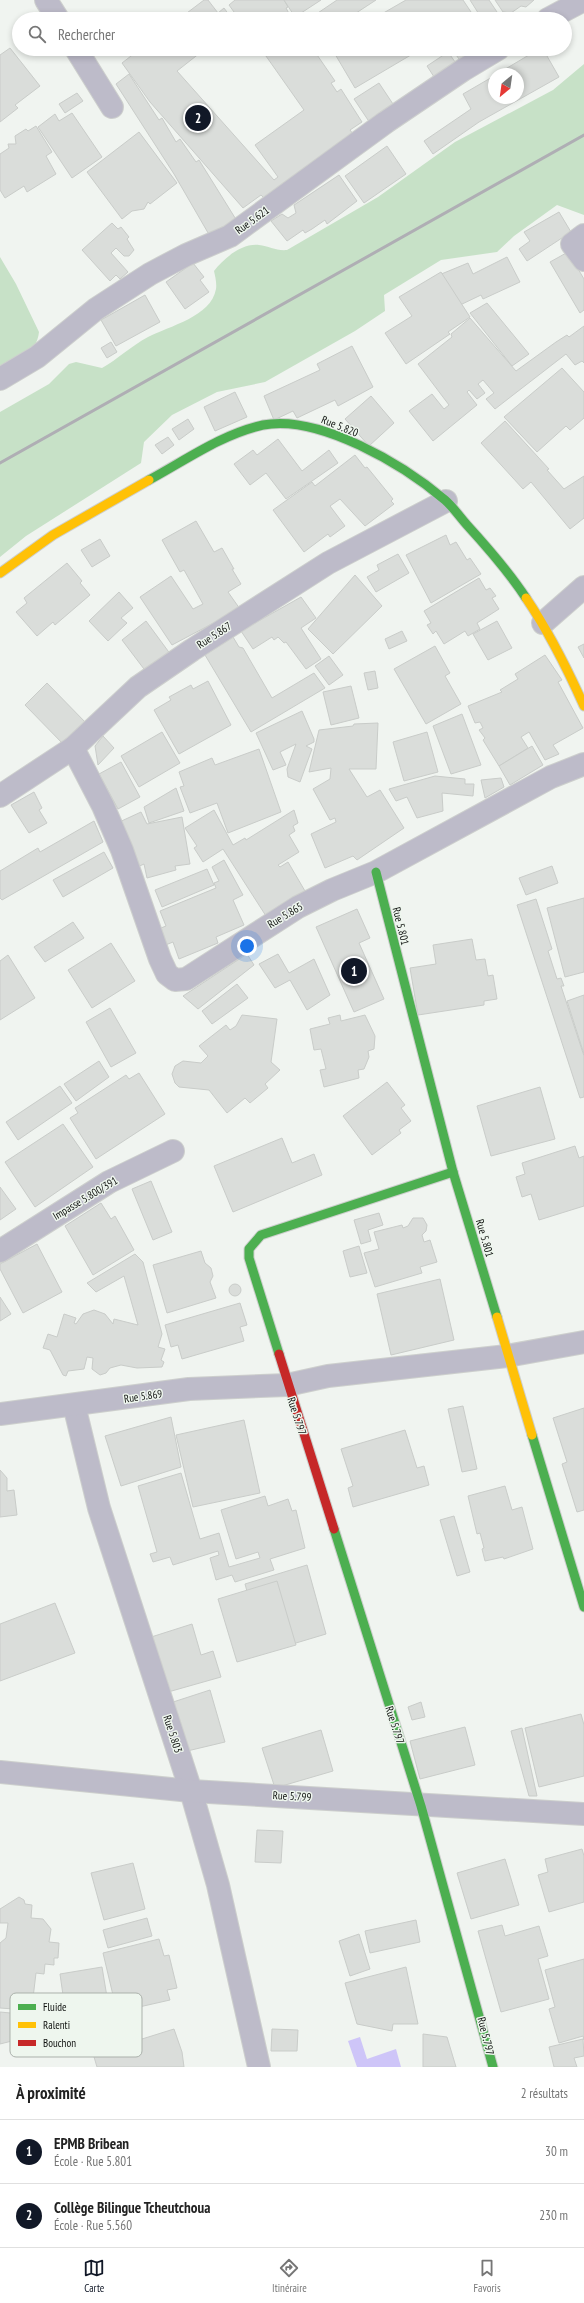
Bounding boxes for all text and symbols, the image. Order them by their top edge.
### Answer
search box [12,12,572,56]
icon: search [26,23,48,45]
text: Rechercher [58,25,115,44]
north arrow [488,68,524,104]
pin: 2 [185,103,211,133]
street label: Rue 5.621 [232,203,272,237]
street label: Rue 5.820 [319,412,361,440]
street label: Rue 5.867 [194,619,234,651]
street label: Rue 5.865 [265,899,305,931]
street label: Rue 5.801 [390,906,412,947]
your location [237,936,257,956]
pin: 1 [341,956,367,986]
street label: Impasse 5.800/391 [50,1173,120,1223]
street label: Rue 5.801 [473,1217,497,1259]
street label: Rue 5.869 [123,1386,163,1406]
street label: Rue 5.797 [284,1395,310,1437]
street label: Rue 5.797 [382,1704,408,1746]
street label: Rue 5.803 [160,1713,186,1755]
street label: Rue 5.799 [272,1788,312,1804]
legend [10,1993,142,2057]
text: Fluide [43,2000,67,2014]
street label: Rue 5.797 [475,2016,497,2057]
text: Ralenti [43,2018,70,2032]
text: Bouchon [43,2036,76,2050]
text: À proximité [16,2082,86,2104]
text: 2 résultats [521,2085,568,2102]
text: EPMB Bribean [54,2134,129,2153]
text: 1 [26,2143,32,2160]
text: 30 m [545,2143,568,2160]
text: École · Rue 5.801 [54,2153,132,2170]
text: Collège Bilingue Tcheutchoua [54,2198,210,2217]
text: 2 [26,2207,32,2224]
text: 230 m [539,2207,568,2224]
text: École · Rue 5.560 [54,2217,132,2234]
tab: Carte [83,2257,105,2295]
tab: Itinéraire [272,2257,307,2295]
tab: Favoris [474,2257,501,2295]

